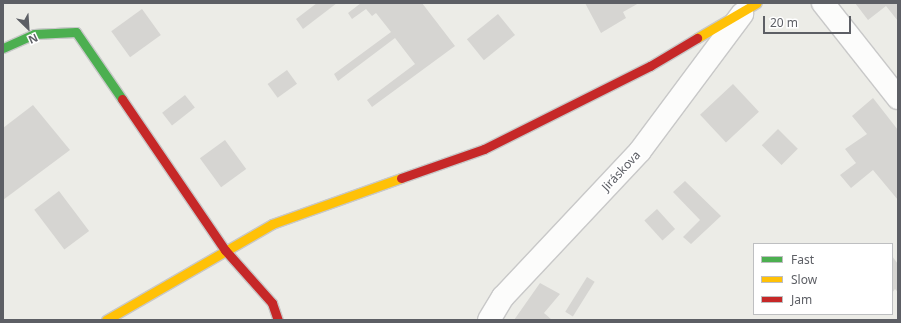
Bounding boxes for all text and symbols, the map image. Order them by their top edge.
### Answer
north arrow [8,8,48,48]
scale bar [765,8,853,34]
text: 20 m [770,14,798,31]
text: N [26,31,41,48]
street label: Jiráskova [599,148,643,194]
legend [753,243,893,315]
text: Fast [791,251,814,268]
text: Slow [791,271,817,288]
text: Jam [791,291,812,308]

